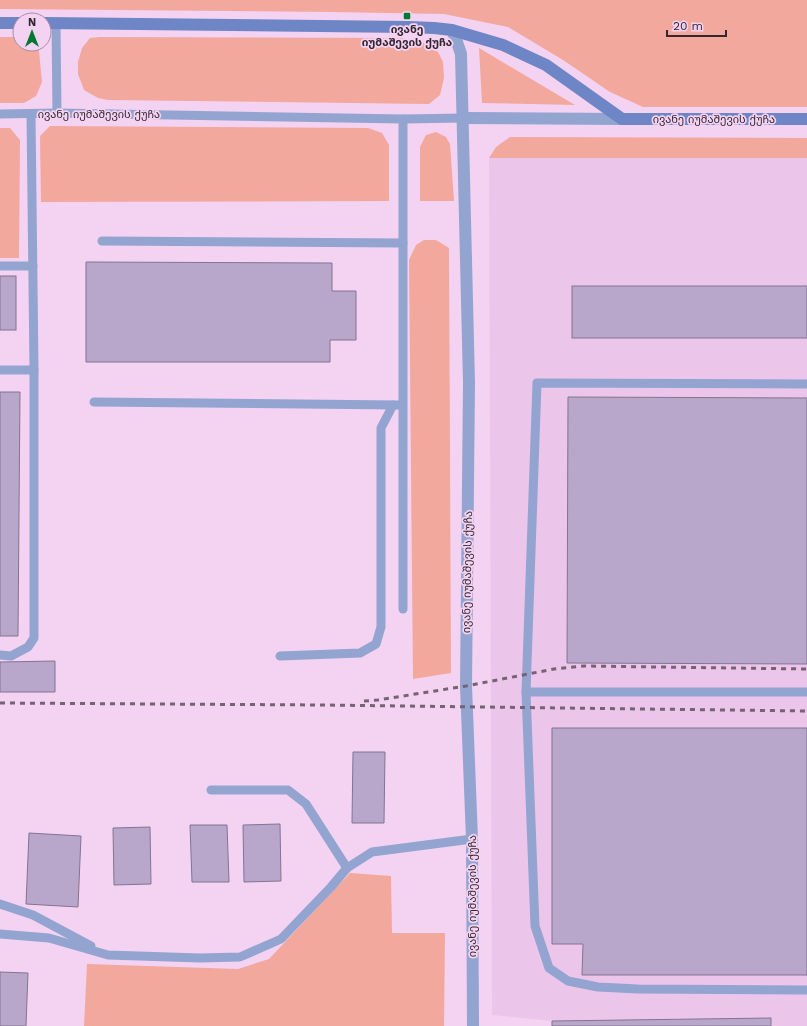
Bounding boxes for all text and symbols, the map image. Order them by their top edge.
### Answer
marker: ივანე იუმაშევის ქუჩა [402,11,412,21]
north arrow [12,12,52,52]
scale bar [667,12,726,38]
text: N [28,16,36,29]
text: 20 m [673,19,703,33]
place label: ივანე იუმაშევის ქუჩა [362,23,452,49]
street label: ივანე იუმაშევის ქუჩა [38,108,160,121]
street label: ივანე იუმაშევის ქუჩა [653,113,775,126]
street label: ივანე იუმაშევის ქუჩა [460,511,475,633]
street label: ივანე იუმაშევის ქუჩა [466,835,479,957]

